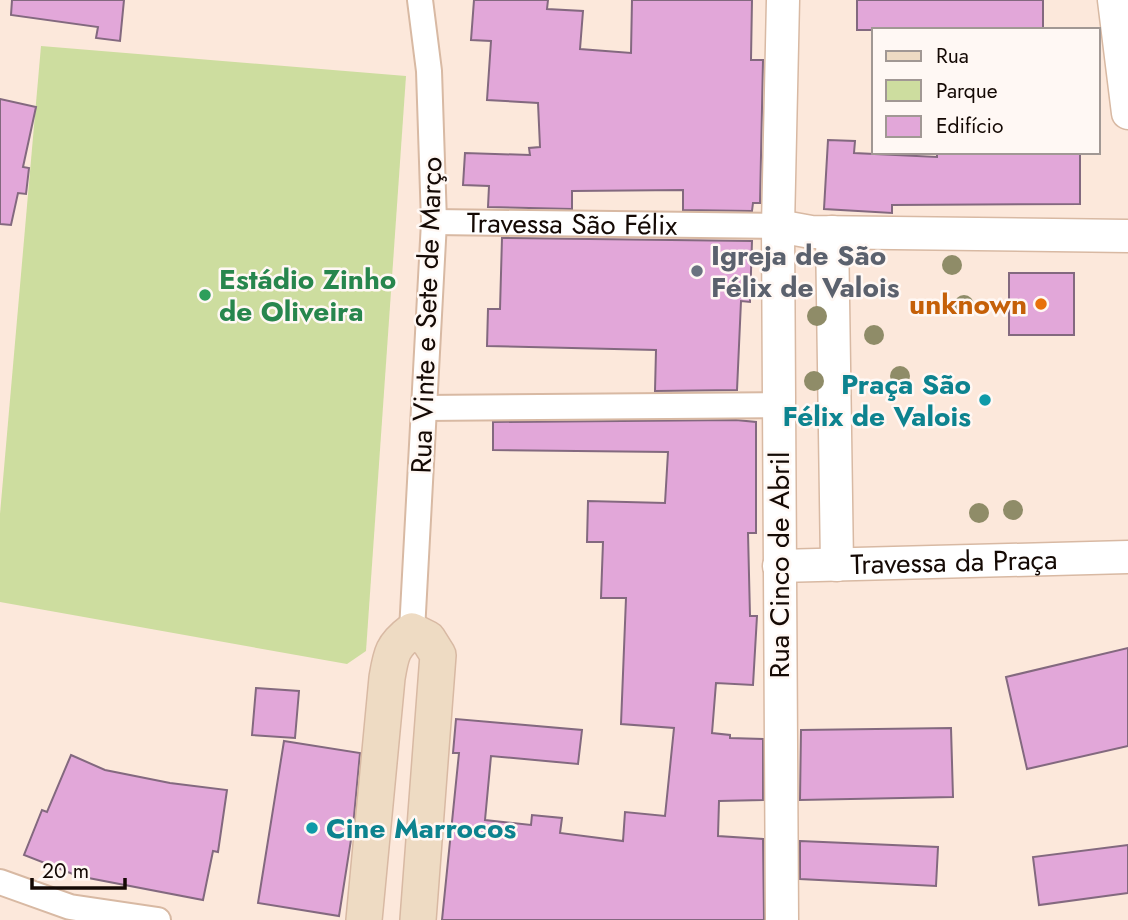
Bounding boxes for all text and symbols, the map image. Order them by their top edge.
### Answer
legend [872,28,1100,154]
text: Rua [936,41,969,71]
text: Parque [936,76,998,106]
text: Edifício [936,111,1003,141]
street label: Rua Vinte e Sete de Março [400,156,453,474]
street label: Travessa São Félix [467,202,678,246]
place label: Igreja de São Félix de Valois [711,235,900,308]
place label: Estádio Zinho de Oliveira [219,259,396,332]
marker: Igreja de São Félix de Valois [689,263,705,279]
place label: unknown [909,284,1027,325]
marker: Estádio Zinho de Oliveira [197,287,213,303]
marker: unknown [1033,296,1049,312]
place label: Praça São Félix de Valois [783,364,971,437]
marker: Praça São Félix de Valois [977,392,993,408]
street label: Rua Cinco de Abril [759,451,800,679]
street label: Travessa da Praça [850,539,1058,585]
place label: Cine Marrocos [326,808,516,849]
marker: Cine Marrocos [304,820,320,836]
scale bar [32,846,124,890]
text: 20 m [42,856,89,886]

